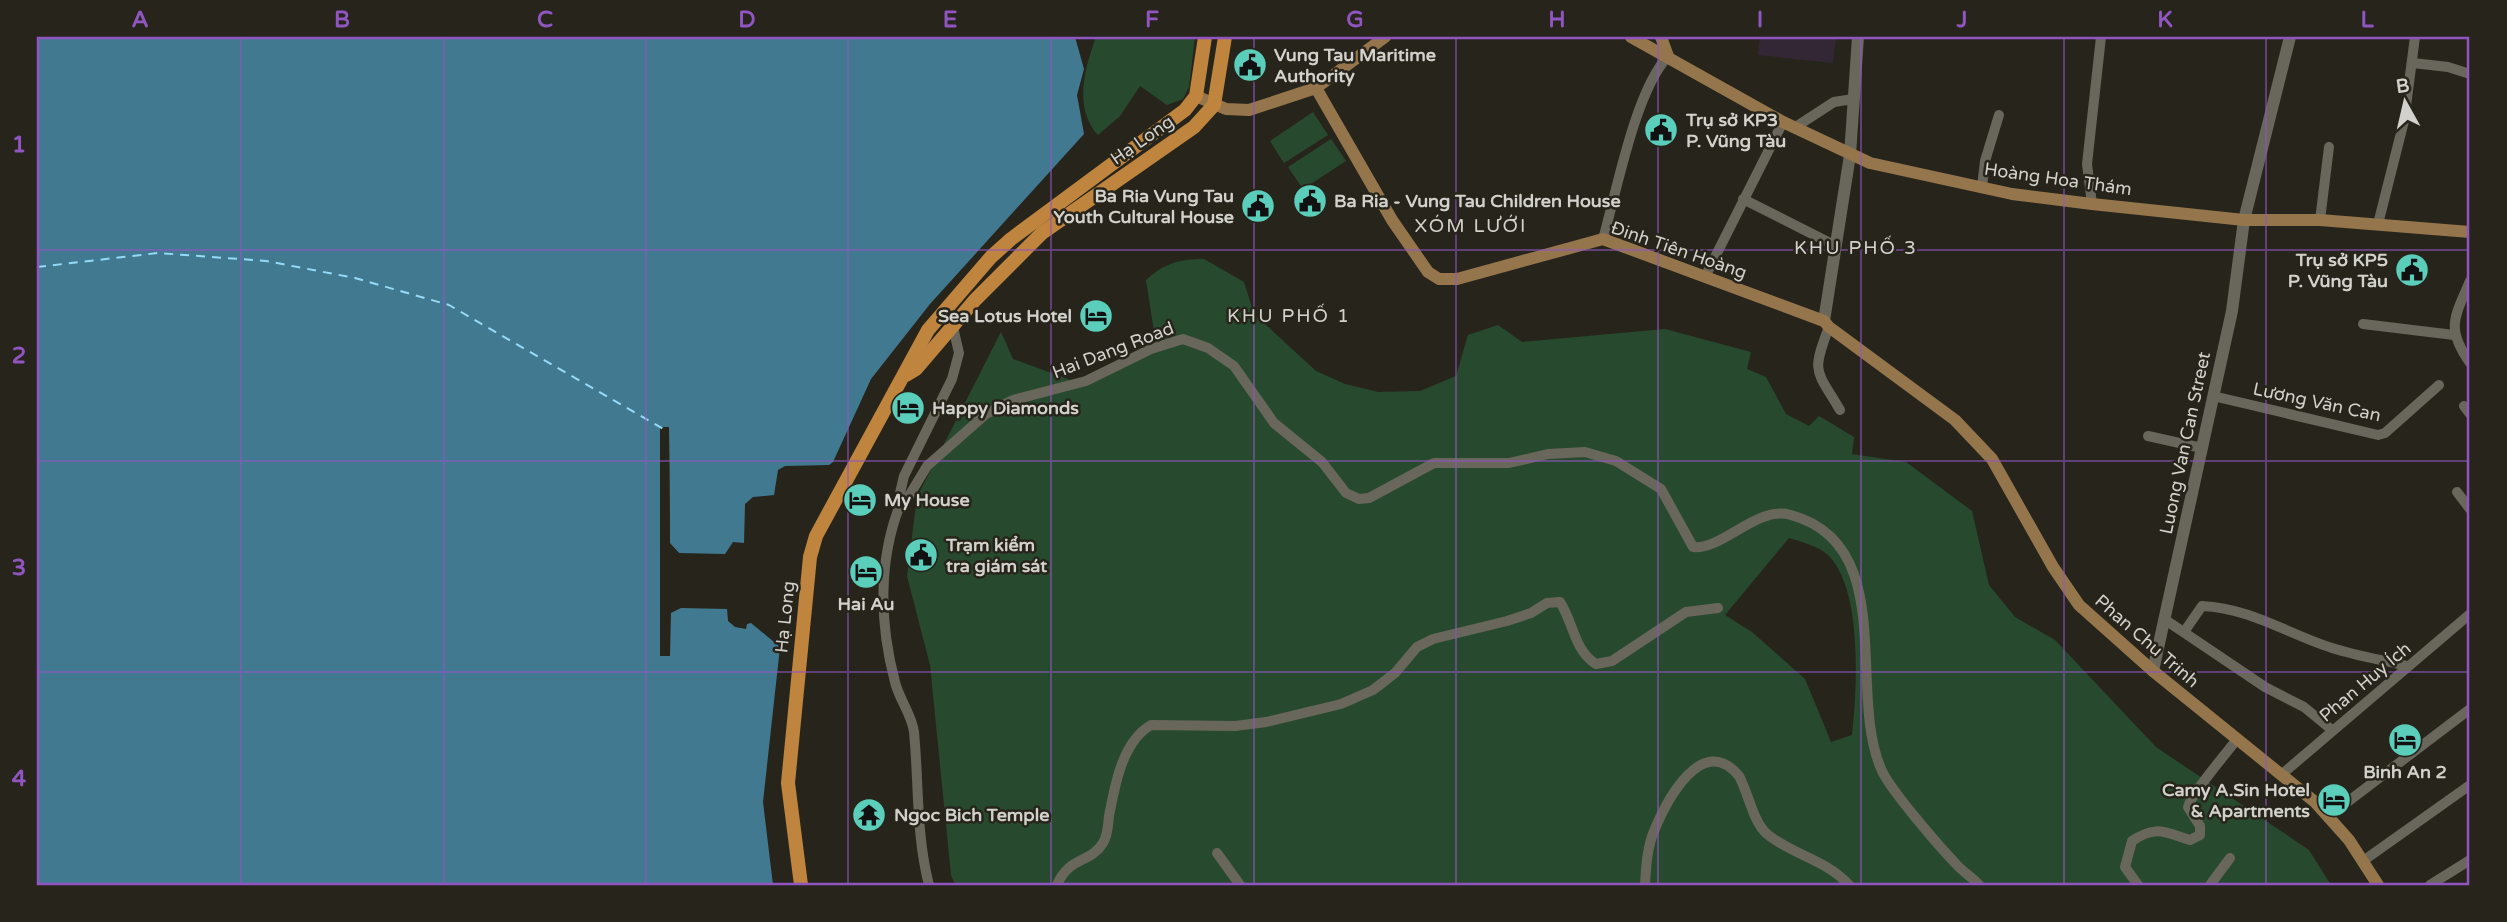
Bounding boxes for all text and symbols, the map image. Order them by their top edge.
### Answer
text: A [131,6,149,34]
text: B [334,6,350,34]
text: C [537,6,553,34]
text: D [738,6,756,34]
text: E [943,6,957,34]
text: F [1145,6,1159,34]
text: G [1346,6,1364,34]
text: H [1548,6,1566,34]
text: I [1757,6,1763,34]
text: J [1956,6,1967,34]
text: K [2157,6,2173,34]
text: L [2360,6,2374,34]
place label: Vung Tau Maritime Authority [1274,44,1436,87]
public building icon: Vung Tau Maritime Authority [1231,46,1269,84]
north arrow [2370,66,2440,136]
text: B [2395,74,2411,98]
place label: Trụ sở KP3 P. Vũng Tàu [1685,109,1786,152]
street label: Hạ Long [1106,110,1178,170]
public building icon: Trụ sở KP3 P. Vũng Tàu [1642,111,1680,149]
text: 1 [12,131,26,159]
street label: Hoàng Hoa Thám [1983,158,2133,200]
public building icon: Ba Ria - Vung Tau Children House [1291,182,1329,220]
place label: Ba Ria Vung Tau Youth Cultural House [1054,185,1234,228]
public building icon: Ba Ria Vung Tau Youth Cultural House [1239,187,1277,225]
place label: Ba Ria - Vung Tau Children House [1334,190,1621,212]
district label: XÓM LƯỚI [1415,214,1527,237]
street label: Đinh Tiên Hoàng [1608,216,1750,284]
district label: KHU PHỐ 3 [1794,235,1918,259]
place label: Trụ sở KP5 P. Vũng Tàu [2288,249,2388,292]
public building icon: Trụ sở KP5 P. Vũng Tàu [2393,251,2431,289]
hotel icon: Sea Lotus Hotel [1077,297,1115,335]
district label: KHU PHỐ 1 [1227,303,1351,327]
place label: Sea Lotus Hotel [938,305,1072,327]
street label: Hai Dang Road [1049,317,1177,383]
text: 2 [12,342,26,370]
street label: Luong Van Can Street [2155,350,2215,536]
street label: Lương Văn Can [2251,378,2383,426]
hotel icon: Happy Diamonds [889,389,927,427]
place label: Happy Diamonds [932,397,1079,419]
hotel icon: My House [841,481,879,519]
place label: My House [884,489,970,511]
place label: Trạm kiểm tra giám sát [945,534,1047,577]
public building icon: Trạm kiểm tra giám sát [902,536,940,574]
hotel icon: Hai Au [847,553,885,591]
text: 3 [12,554,26,582]
street label: Hạ Long [770,580,800,654]
street label: Phan Chu Trinh [2090,590,2204,692]
place label: Hai Au [837,593,895,615]
street label: Phan Huy Ích [2315,637,2415,727]
hotel icon: Binh An 2 [2386,721,2424,759]
place label: Binh An 2 [2363,761,2447,783]
text: 4 [12,765,27,793]
place label: Camy A.Sin Hotel & Apartments [2162,779,2310,822]
hotel icon: Camy A.Sin Hotel & Apartments [2315,781,2353,819]
temple icon: Ngoc Bich Temple [850,796,888,834]
place label: Ngoc Bich Temple [894,804,1049,826]

